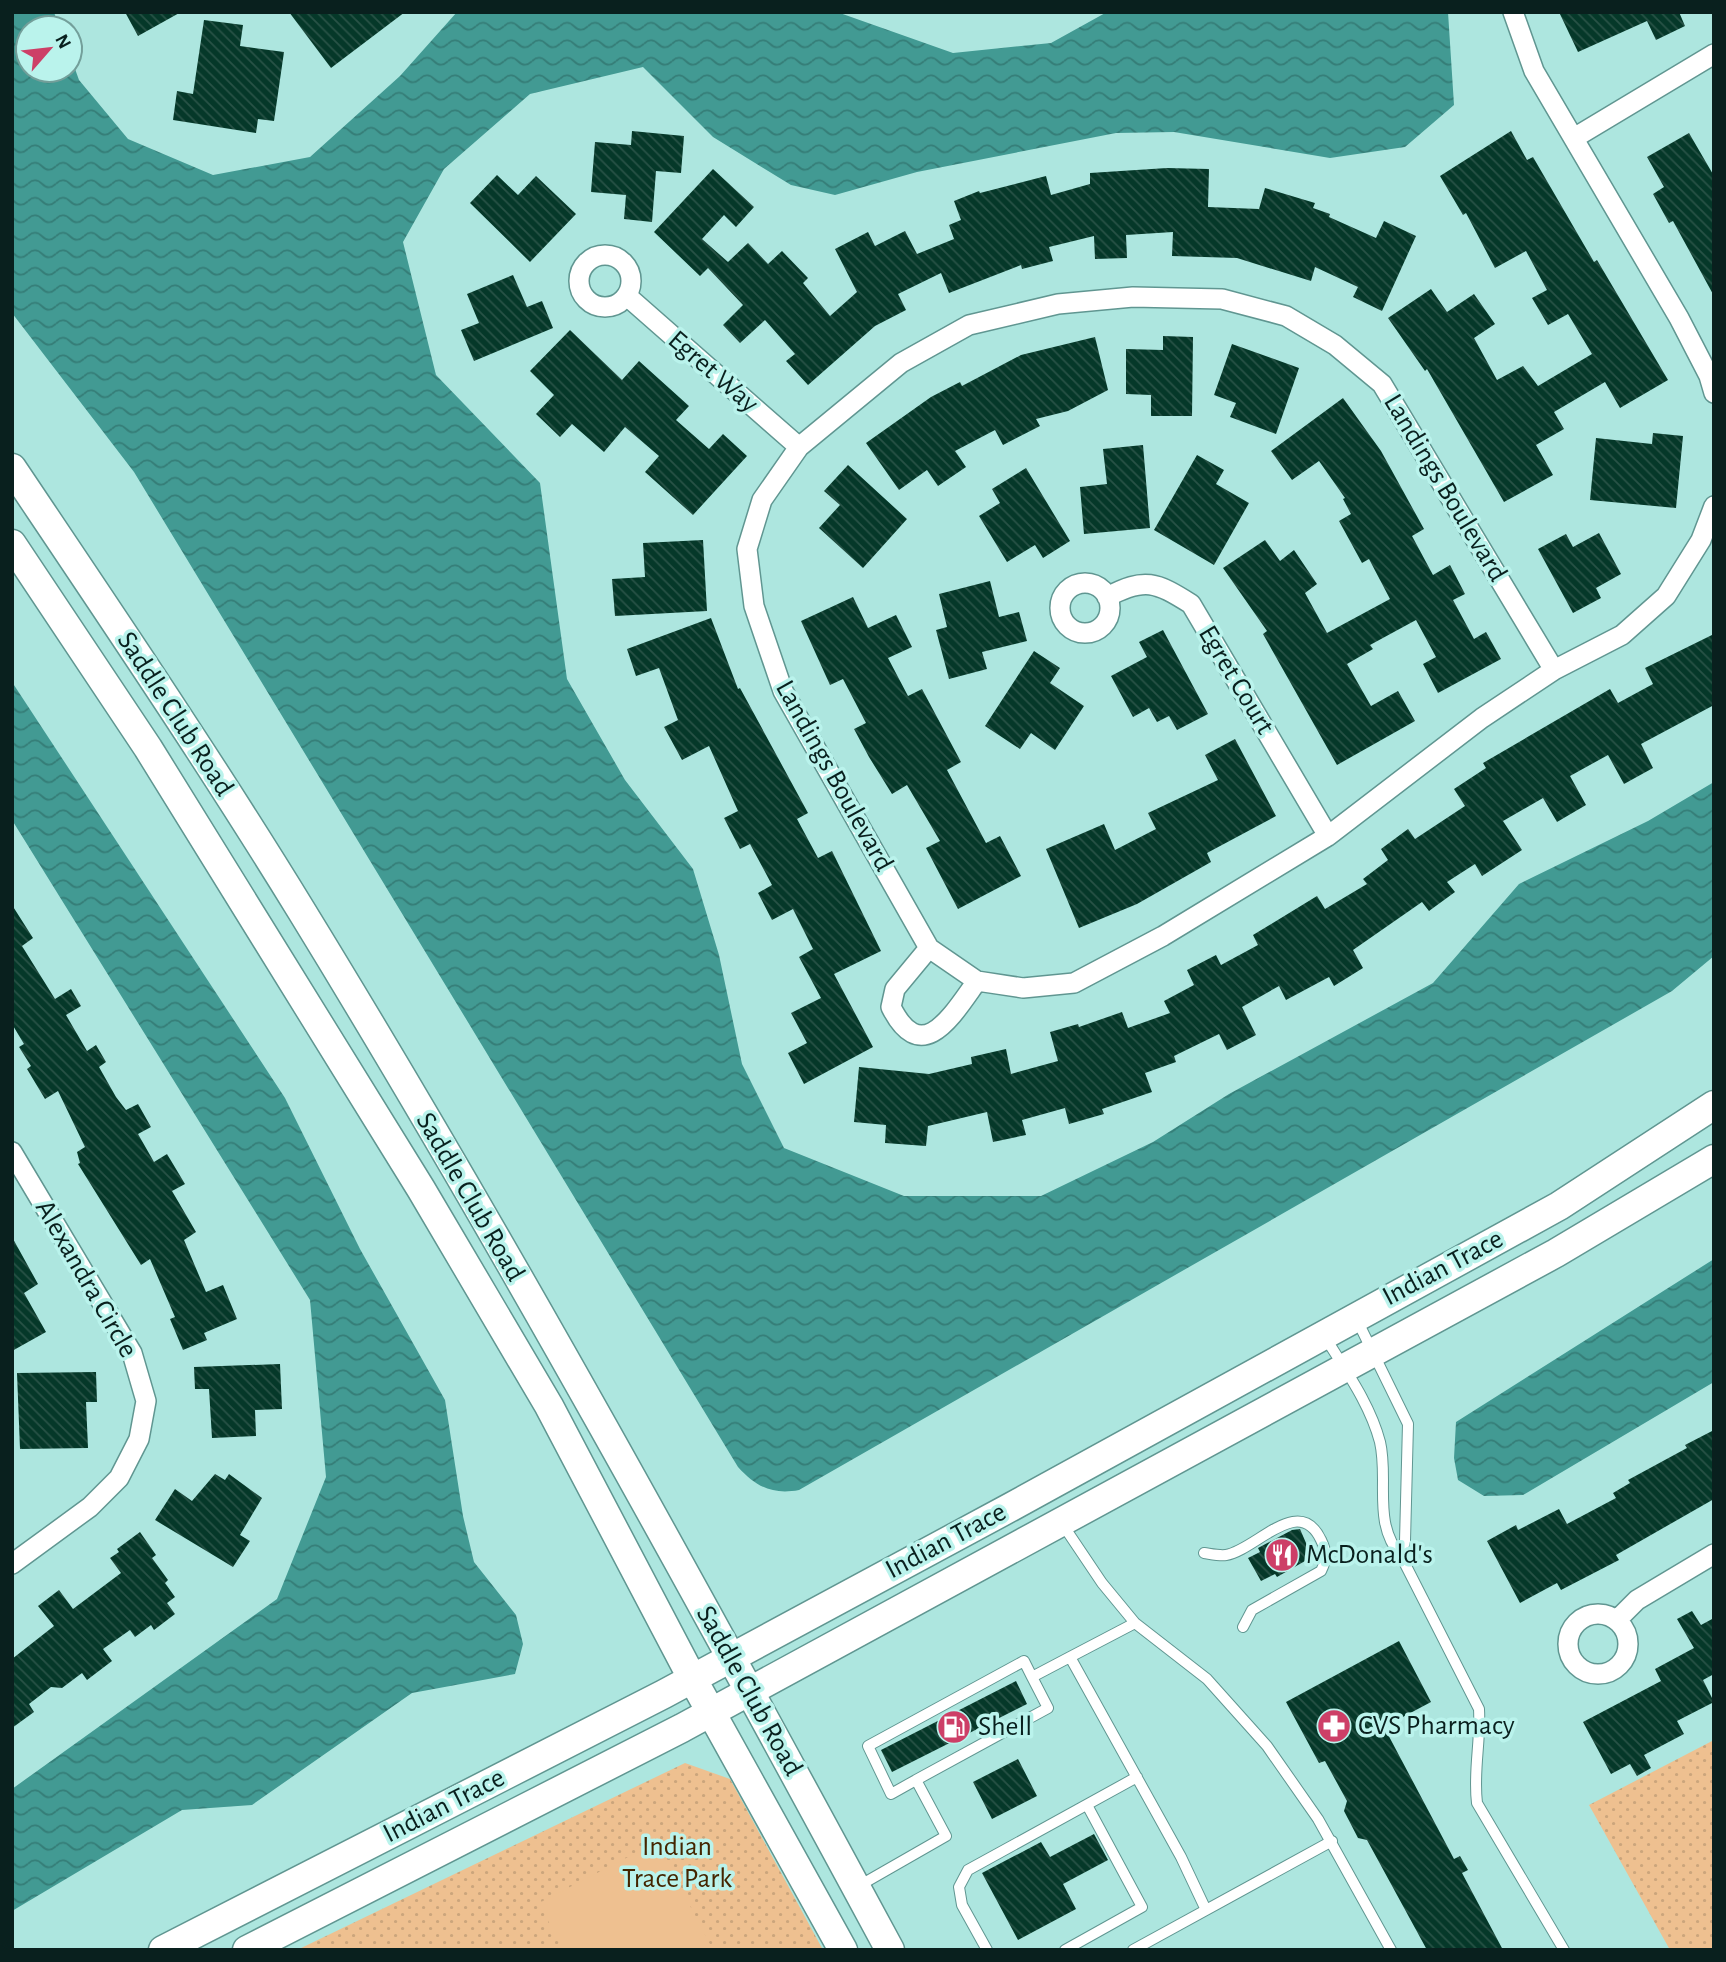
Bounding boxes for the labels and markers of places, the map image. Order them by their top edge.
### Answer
restaurant icon: McDonald's [1263,1536,1301,1574]
place label: McDonald's [1306,1541,1433,1569]
pharmacy icon: CVS Pharmacy [1315,1707,1353,1745]
fuel station icon: Shell [935,1708,973,1746]
place label: CVS Pharmacy [1358,1712,1515,1740]
place label: Shell [978,1713,1032,1741]

